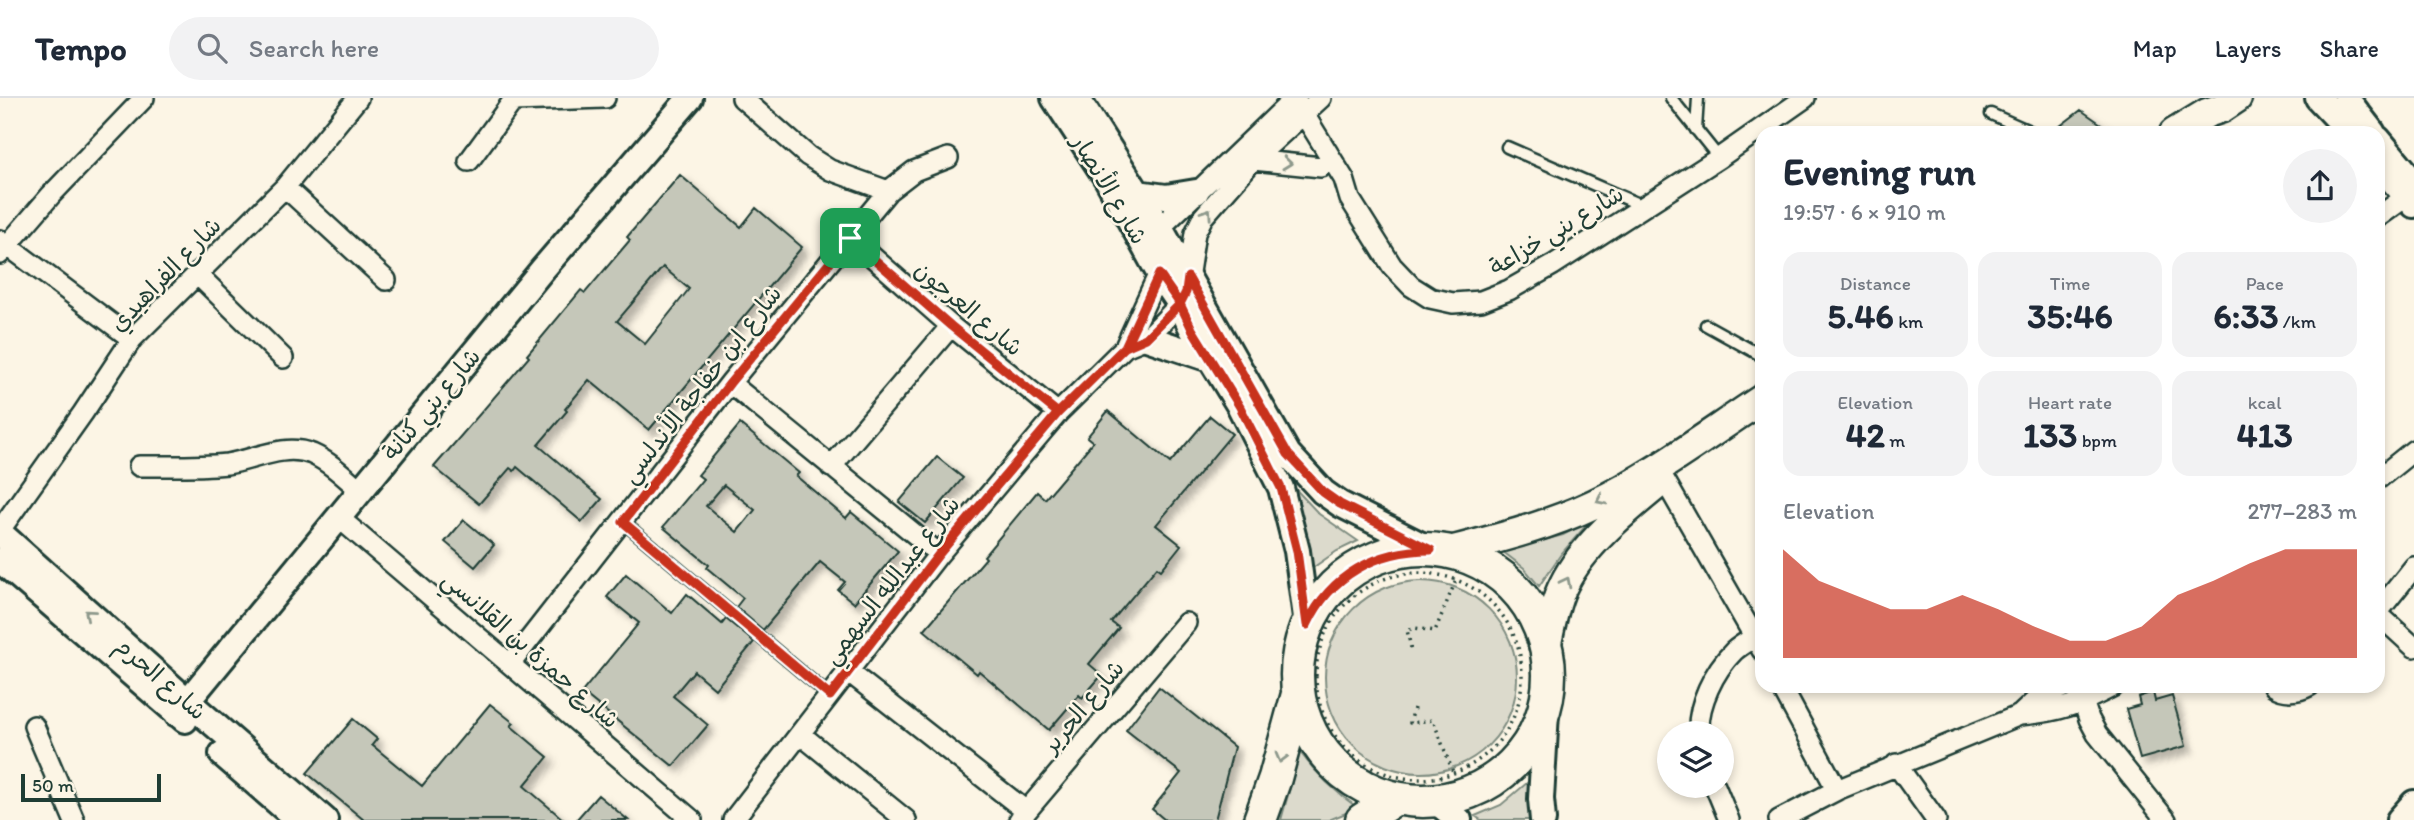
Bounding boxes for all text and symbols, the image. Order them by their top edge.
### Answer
search box [169,17,659,80]
text: Tempo [35,29,127,68]
icon: search [193,29,231,67]
text: Search here [249,32,379,64]
text: Map [2133,34,2177,63]
text: Layers [2215,34,2282,63]
text: Share [2320,34,2379,63]
street label: شارع الأنصار [1062,126,1156,251]
text: Evening run [1783,149,1976,195]
button: share [2283,149,2357,223]
one-way arrow [1281,156,1293,171]
street label: شارع بني خزاعة [1484,179,1632,287]
text: 19:57 · 6 × 910 m [1783,198,1946,226]
pin [820,208,880,268]
one-way arrow [1199,208,1211,221]
street label: شارع الفراهيدي [103,211,229,339]
icon: arrive [831,219,869,257]
street label: شارع العرجون [907,254,1029,364]
text: Distance [1840,272,1911,295]
text: Time [2050,272,2090,295]
text: Pace [2246,272,2284,295]
street label: شارع ابن خفاجة الأندلسي [613,278,793,493]
text: 5.46 [1827,295,1894,337]
text: 35:46 [2027,295,2113,337]
text: 6:33 [2213,295,2279,337]
text: km [1894,310,1923,333]
text: /km [2279,310,2316,333]
street label: شارع بني كنانة [376,342,492,470]
text: Elevation [1838,391,1913,414]
text: Heart rate [2028,391,2112,414]
text: kcal [2248,391,2282,414]
text: 42 [1845,414,1885,456]
text: 133 [2023,414,2077,456]
text: 413 [2236,414,2293,456]
text: m [1885,429,1905,452]
text: bpm [2077,429,2117,452]
street label: شارع عبدالله السهمي [816,490,971,674]
one-way arrow [1596,492,1608,506]
text: Elevation [1783,497,1874,525]
text: 277–283 m [2247,497,2357,525]
street label: شارع حمزة بن القلانسي [432,564,626,739]
one-way arrow [1557,577,1571,589]
one-way arrow [84,610,97,622]
street label: شارع الحرم [107,630,213,729]
street label: شارع الحرير [1035,654,1132,762]
map controls [1657,721,1734,798]
button: layers [1657,721,1734,798]
one-way arrow [1275,751,1289,763]
scale bar [21,771,161,803]
text: 50 m [32,774,74,797]

